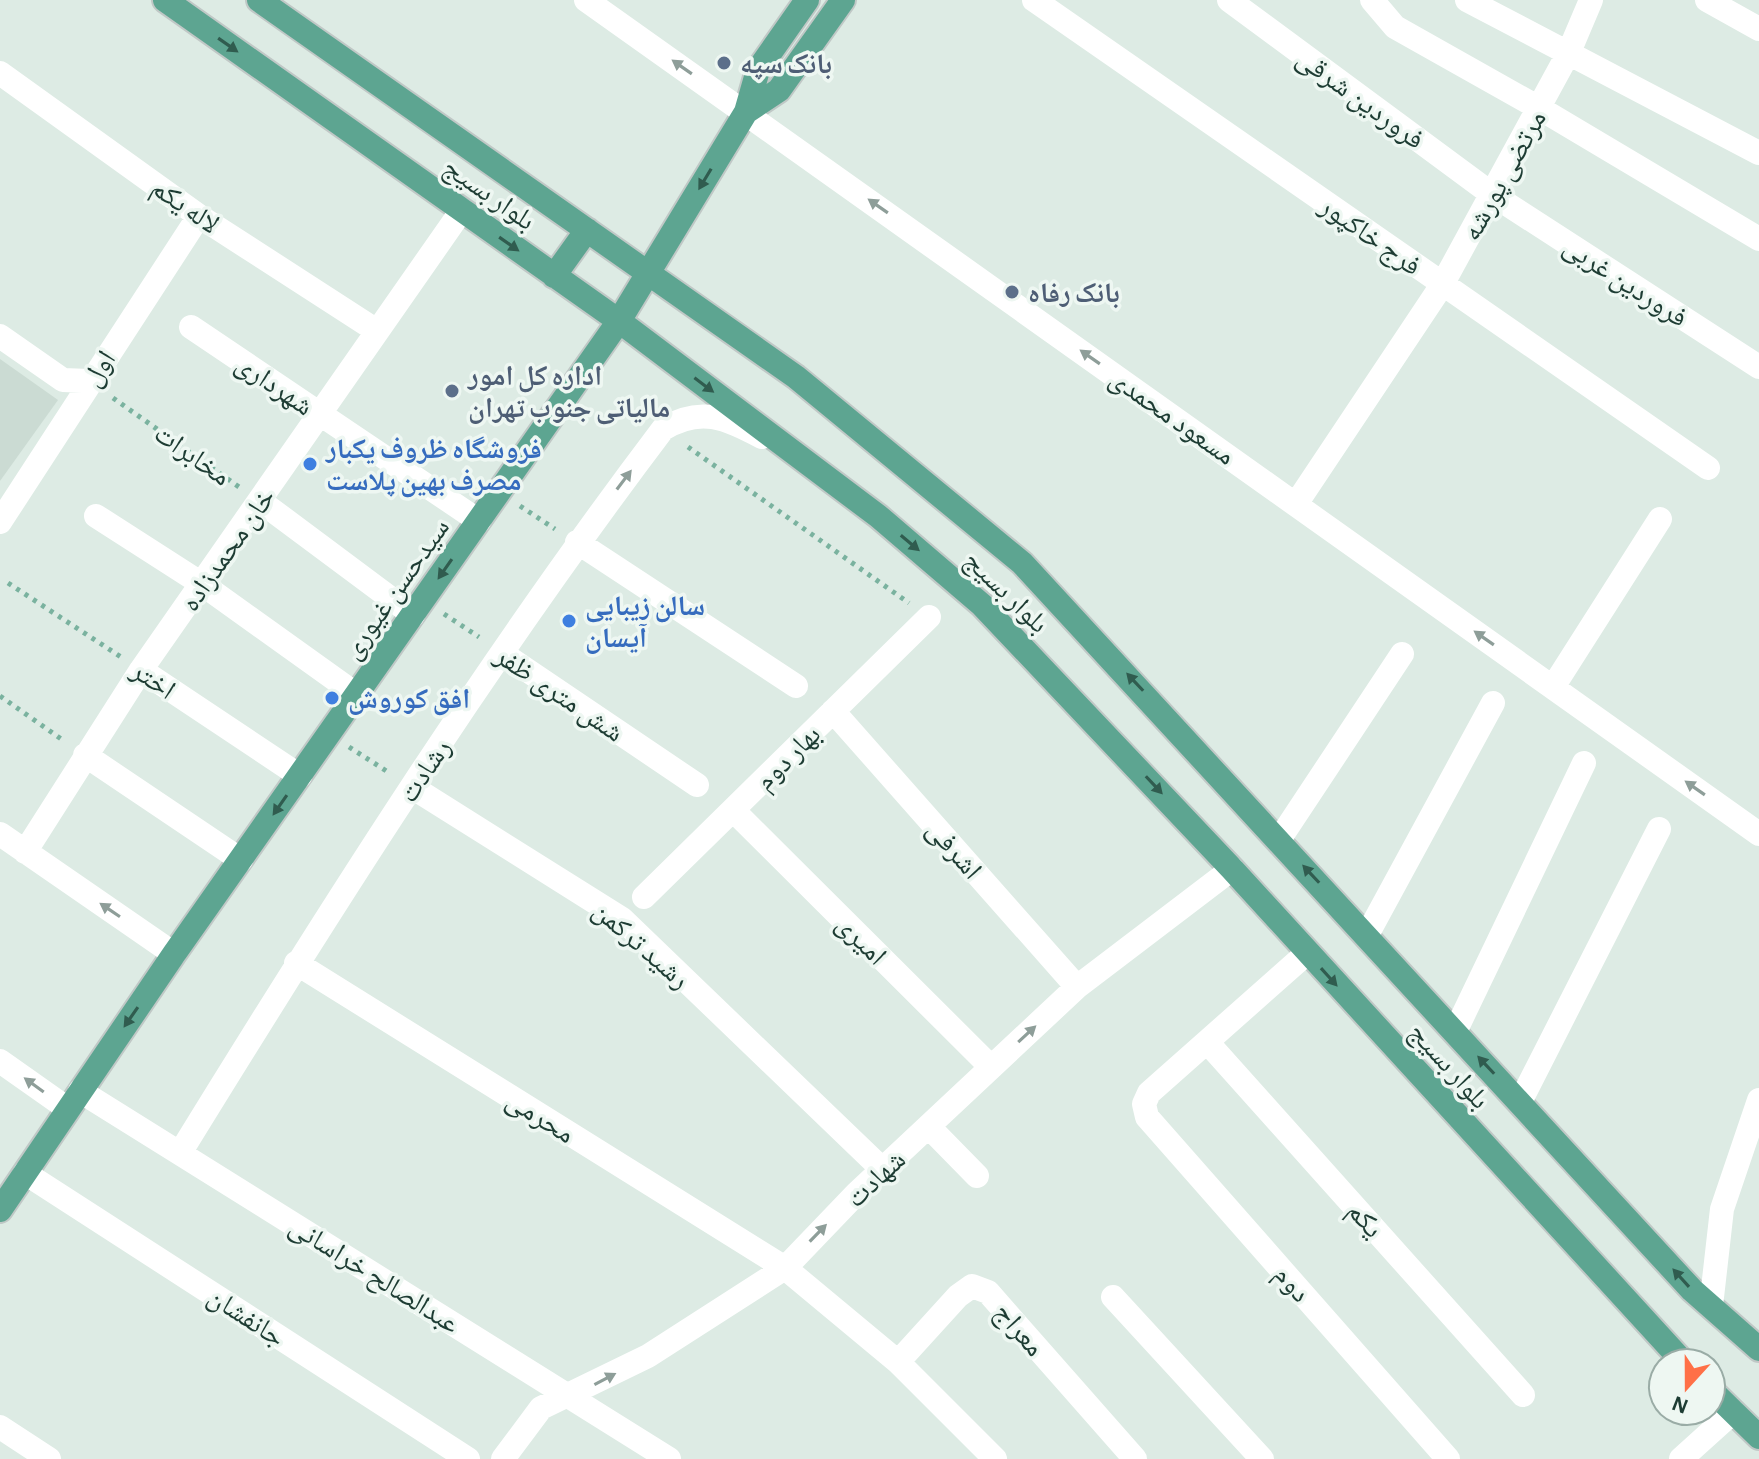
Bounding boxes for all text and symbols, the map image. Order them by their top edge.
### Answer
one-way arrow [218,37,239,52]
street label: فروردین شرقی [1290,44,1429,157]
place label: بانک سپه [740,51,832,80]
marker: بانک سپه [715,54,733,72]
one-way arrow [671,59,693,75]
street label: مرتضی پورشه [1458,106,1554,247]
street label: بلوار بسیج [437,153,540,238]
one-way arrow [699,168,713,190]
street label: لاله یکم [144,174,224,242]
street label: فرج خاکپور [1312,191,1425,283]
one-way arrow [867,199,888,214]
street label: فروردین غربی [1557,232,1692,335]
one-way arrow [499,236,520,251]
place label: بانک رفاه [1028,280,1120,309]
marker: بانک رفاه [1003,283,1021,301]
street label: اول [78,346,122,393]
street label: شهرداری [230,350,318,422]
one-way arrow [1079,350,1100,365]
place label: اداره کل امور مالیاتی جنوب تهران [467,363,670,425]
street label: مسعود محمدی [1104,364,1240,472]
one-way arrow [693,376,714,392]
marker: اداره کل امور مالیاتی جنوب تهران [443,382,461,400]
street label: مخابرات [149,420,235,492]
place label: فروشگاه ظروف یکبار مصرف بهین پلاست [325,436,542,498]
marker: فروشگاه ظروف یکبار مصرف بهین پلاست [301,455,319,473]
one-way arrow [616,469,632,491]
street label: خان محمدزاده [176,484,282,617]
street label: سیدحسن غیوری [338,514,457,666]
one-way arrow [899,534,919,551]
street label: بلوار بسیج [957,546,1053,640]
one-way arrow [438,558,453,579]
place label: سالن زیبایی آیسان [585,593,705,654]
marker: سالن زیبایی آیسان [560,612,578,630]
one-way arrow [1473,630,1494,646]
street label: شش متری ظفر [488,641,628,749]
street label: اختر [125,656,180,705]
one-way arrow [1126,673,1144,692]
place label: افق کوروش [348,686,470,716]
marker: افق کوروش [323,689,341,707]
street label: بهار دوم [750,720,828,798]
street label: رشادت [395,734,457,808]
one-way arrow [1144,775,1162,794]
one-way arrow [1685,781,1706,796]
one-way arrow [273,794,288,815]
street label: اشرفی [919,816,986,886]
one-way arrow [1302,865,1320,884]
street label: رشید ترکمن [586,896,694,996]
one-way arrow [99,903,121,918]
street label: امیری [829,910,891,972]
one-way arrow [1320,967,1338,987]
one-way arrow [124,1007,139,1028]
street label: بلوار بسیج [1402,1018,1494,1116]
one-way arrow [1017,1025,1036,1043]
one-way arrow [1478,1056,1496,1075]
one-way arrow [23,1077,45,1093]
street label: محرمی [500,1086,579,1151]
street label: شهادت [841,1146,911,1213]
street label: یکم [1339,1197,1387,1246]
street label: عبدالصالح خراسانی [283,1212,464,1341]
one-way arrow [808,1224,827,1243]
street label: دوم [1266,1261,1315,1310]
one-way arrow [1672,1268,1690,1287]
street label: جانفشان [202,1283,289,1354]
street label: معراج [987,1298,1049,1364]
north arrow [1647,1347,1727,1427]
one-way arrow [594,1372,616,1386]
text: N [1669,1392,1691,1418]

